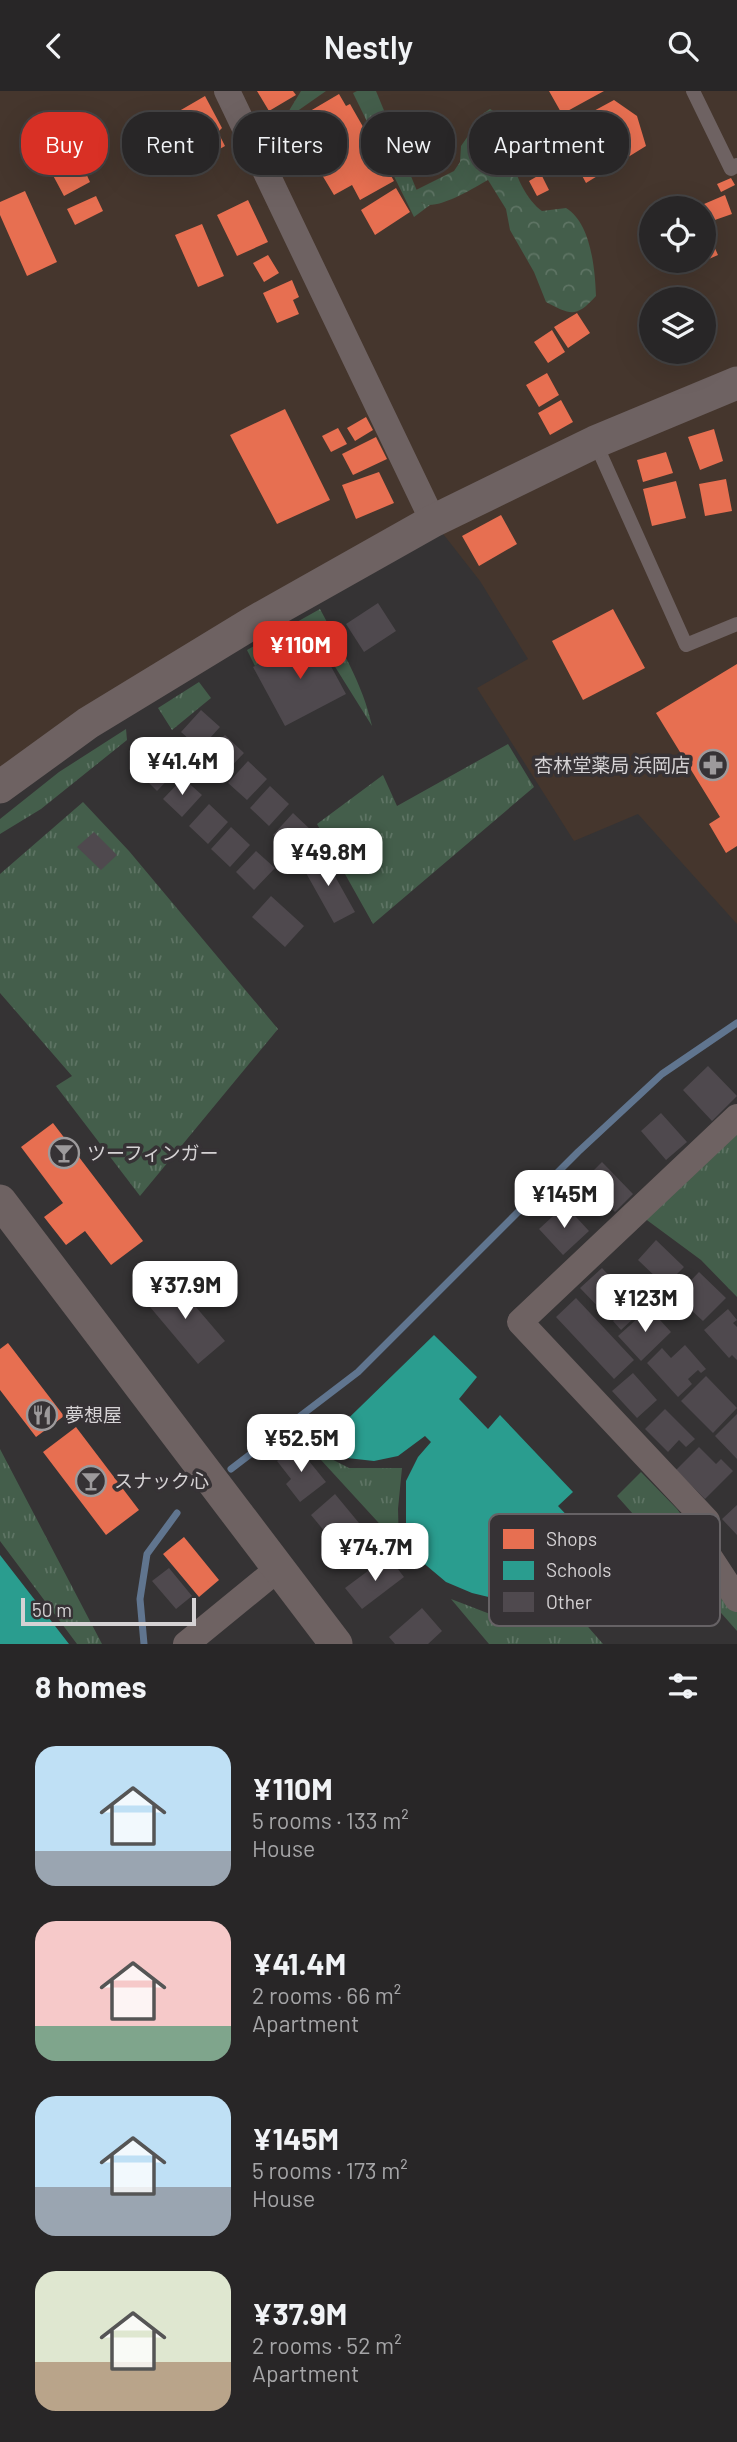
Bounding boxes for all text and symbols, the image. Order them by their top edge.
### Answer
icon: back [35,27,73,65]
text: Nestly [324,27,413,65]
icon: search [664,27,702,65]
chip: Buy [21,112,108,175]
chip: Rent [122,112,219,175]
chip: Filters [233,112,347,175]
chip: New [361,112,455,175]
chip: Apartment [469,112,629,175]
map controls [639,196,716,364]
button: locate [639,196,716,273]
button: layers [639,287,716,364]
pin: ¥110M [251,621,349,681]
text: ¥110M [269,630,331,658]
pin: ¥41.4M [125,737,239,797]
text: ¥41.4M [146,746,218,774]
pharmacy icon: 杏林堂薬局 浜岡店 [696,748,730,782]
place label: 杏林堂薬局 浜岡店 [534,753,690,776]
pin: ¥49.8M [271,829,385,888]
text: ¥49.8M [289,837,367,865]
bar icon: ツーフィンガー [47,1136,81,1170]
place label: ツーフィンガー [87,1141,218,1164]
pin: ¥145M [515,1171,613,1230]
text: ¥145M [531,1179,597,1207]
pin: ¥37.9M [128,1261,242,1321]
text: ¥37.9M [149,1270,221,1298]
pin: ¥123M [596,1275,694,1334]
text: ¥123M [612,1283,678,1311]
restaurant icon: 夢想屋 [25,1398,59,1432]
place label: 夢想屋 [65,1403,122,1426]
pin: ¥52.5M [244,1415,358,1474]
text: ¥52.5M [263,1423,339,1451]
bar icon: スナック心 [74,1464,108,1498]
place label: スナック心 [114,1469,209,1492]
legend [489,1514,720,1626]
pin: ¥74.7M [318,1523,432,1583]
text: Shops [546,1527,597,1550]
text: ¥74.7M [337,1532,413,1560]
text: Schools [546,1558,611,1581]
text: Other [546,1590,592,1613]
scale bar [21,1595,196,1627]
text: 50 m [32,1598,72,1621]
icon: filters [664,1667,702,1705]
text: 8 homes [35,1668,146,1704]
text: ¥110M [252,1770,333,1806]
icon: home [91,1774,175,1858]
text: 5 rooms · 133 m² [252,1806,409,1834]
text: House [252,1834,315,1862]
text: ¥41.4M [252,1945,346,1981]
icon: home [91,1949,175,2033]
text: 2 rooms · 66 m² [252,1981,401,2009]
text: Apartment [252,2009,359,2037]
text: ¥145M [252,2120,339,2156]
icon: home [91,2124,175,2208]
text: 5 rooms · 173 m² [252,2156,408,2184]
text: House [252,2184,315,2212]
text: ¥37.9M [252,2295,347,2331]
icon: home [91,2299,175,2383]
text: 2 rooms · 52 m² [252,2331,402,2359]
text: Apartment [252,2359,359,2387]

